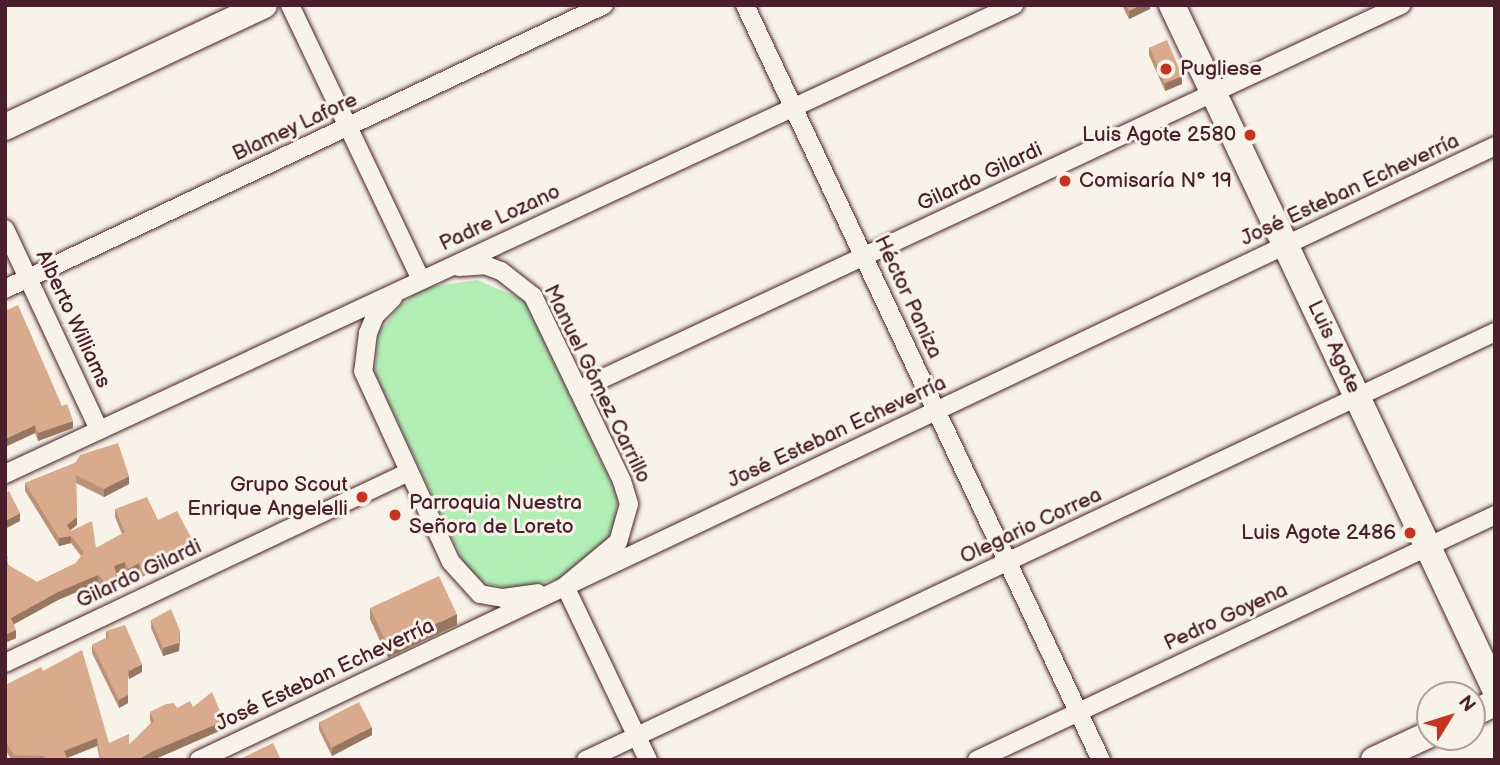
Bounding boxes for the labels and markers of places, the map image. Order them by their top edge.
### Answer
place label: Pugliese [1180,56,1262,82]
marker: Pugliese [1158,61,1174,77]
place label: Luis Agote 2580 [1082,122,1236,148]
marker: Luis Agote 2580 [1242,127,1258,143]
place label: Comisaría N° 19 [1079,168,1232,194]
marker: Comisaría N° 19 [1057,173,1073,189]
place label: Grupo Scout Enrique Angelelli [187,472,348,522]
marker: Grupo Scout Enrique Angelelli [354,489,370,505]
place label: Parroquia Nuestra Señora de Loreto [409,490,582,540]
marker: Parroquia Nuestra Señora de Loreto [387,507,403,523]
place label: Luis Agote 2486 [1241,520,1396,546]
marker: Luis Agote 2486 [1402,525,1418,541]

